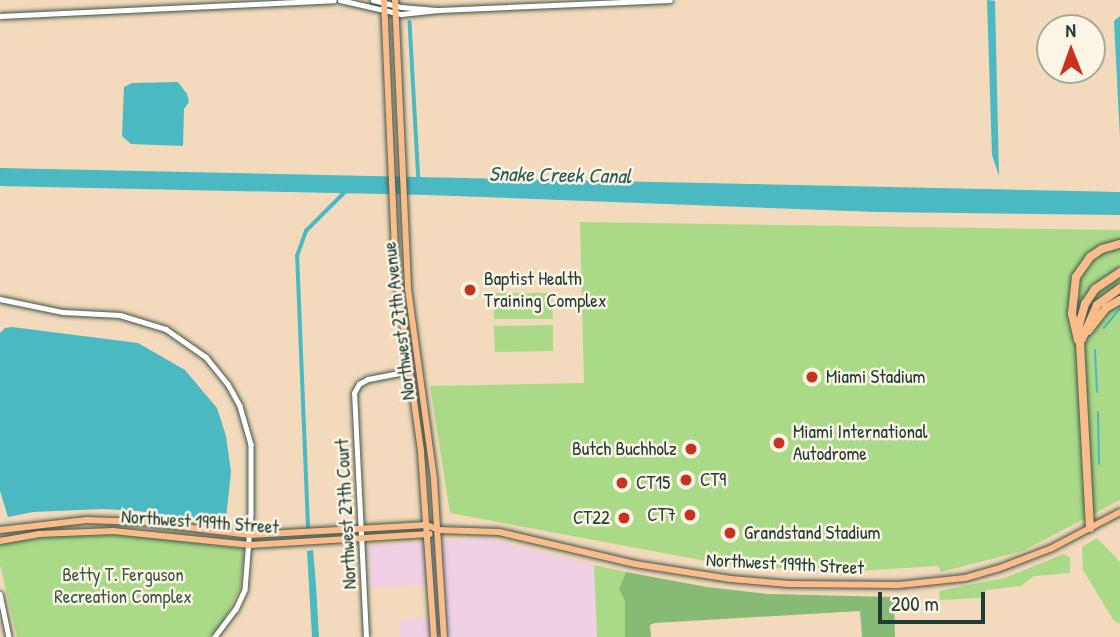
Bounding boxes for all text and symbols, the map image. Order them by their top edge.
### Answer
north arrow [1036,14,1106,84]
text: N [1065,17,1076,43]
water label: Snake Creek Canal [489,161,631,189]
street label: Northwest 27th Avenue [378,240,420,402]
place label: Baptist Health Training Complex [484,268,606,312]
marker: Baptist Health Training Complex [462,282,478,298]
place label: Miami Stadium [826,366,925,388]
marker: Miami Stadium [804,369,820,385]
place label: Miami International Autodrome [793,421,928,465]
marker: Miami International Autodrome [771,435,787,451]
street label: Northwest 27th Court [331,438,361,590]
place label: Butch Buchholz [572,438,677,460]
marker: Butch Buchholz [683,441,699,457]
place label: CT9 [700,469,726,491]
place label: CT15 [636,472,670,494]
marker: CT9 [678,472,694,488]
marker: CT15 [614,475,630,491]
place label: CT7 [647,504,676,526]
street label: Northwest 199th Street [120,505,280,539]
place label: CT22 [573,507,610,529]
marker: CT7 [682,507,698,523]
marker: CT22 [616,510,632,526]
place label: Grandstand Stadium [744,522,880,544]
marker: Grandstand Stadium [722,525,738,541]
street label: Northwest 199th Street [705,548,865,580]
park label: Betty T. Ferguson Recreation Complex [54,564,192,608]
scale bar [882,578,989,622]
text: 200 m [891,589,939,618]

